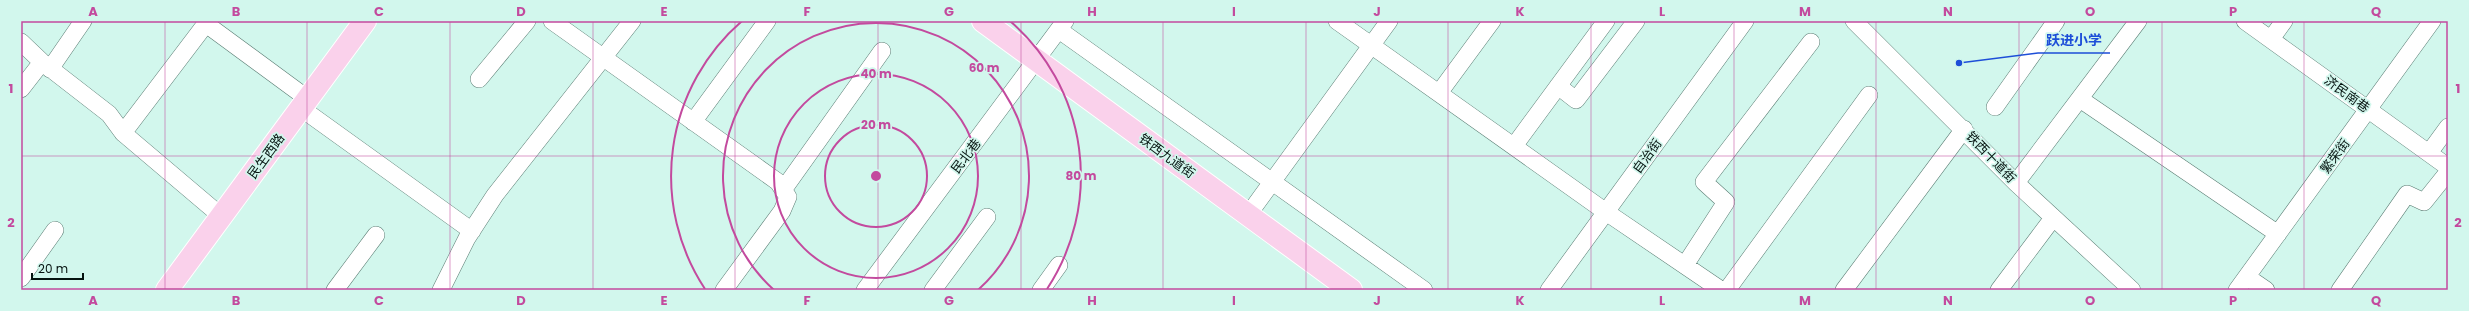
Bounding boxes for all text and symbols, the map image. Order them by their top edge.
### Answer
text: A [88,2,98,21]
text: B [232,2,241,21]
text: C [374,2,384,21]
text: D [516,2,526,21]
text: E [660,2,668,21]
text: F [803,2,811,21]
text: G [944,2,954,21]
text: H [1087,2,1097,21]
text: I [1232,2,1236,21]
text: J [1373,2,1381,21]
text: K [1515,2,1525,21]
text: L [1659,2,1665,21]
text: M [1799,2,1811,21]
text: N [1943,2,1953,21]
text: O [2085,2,2095,21]
text: P [2229,2,2237,21]
text: Q [2371,2,2381,21]
callout: 跃进小学 [2038,27,2110,53]
text: 跃进小学 [2046,30,2102,50]
text: 60 m [969,59,1000,76]
text: 40 m [860,65,892,82]
street label: 济民南巷 [2320,71,2374,117]
text: 1 [9,79,13,98]
text: 1 [2456,79,2460,98]
text: 20 m [861,116,891,133]
street label: 铁西十道街 [1962,127,2020,187]
street label: 民生西路 [243,129,289,183]
street label: 铁西九道街 [1135,129,1199,183]
street label: 民北巷 [947,135,985,177]
street label: 自治街 [1628,135,1666,177]
street label: 繁荣街 [2316,135,2354,177]
text: 80 m [1066,167,1097,184]
centre of rings [869,169,883,183]
text: 2 [7,213,15,232]
text: 2 [2454,213,2462,232]
scale bar [32,255,83,281]
text: 20 m [38,260,68,277]
text: A [88,291,98,310]
text: B [232,291,241,310]
text: C [374,291,384,310]
text: D [516,291,526,310]
text: E [660,291,668,310]
text: F [803,291,811,310]
text: G [944,291,954,310]
text: H [1087,291,1097,310]
text: I [1232,291,1236,310]
text: J [1373,291,1381,310]
text: K [1515,291,1525,310]
text: L [1659,291,1665,310]
text: M [1799,291,1811,310]
text: N [1943,291,1953,310]
text: O [2085,291,2095,310]
text: P [2229,291,2237,310]
text: Q [2371,291,2381,310]

